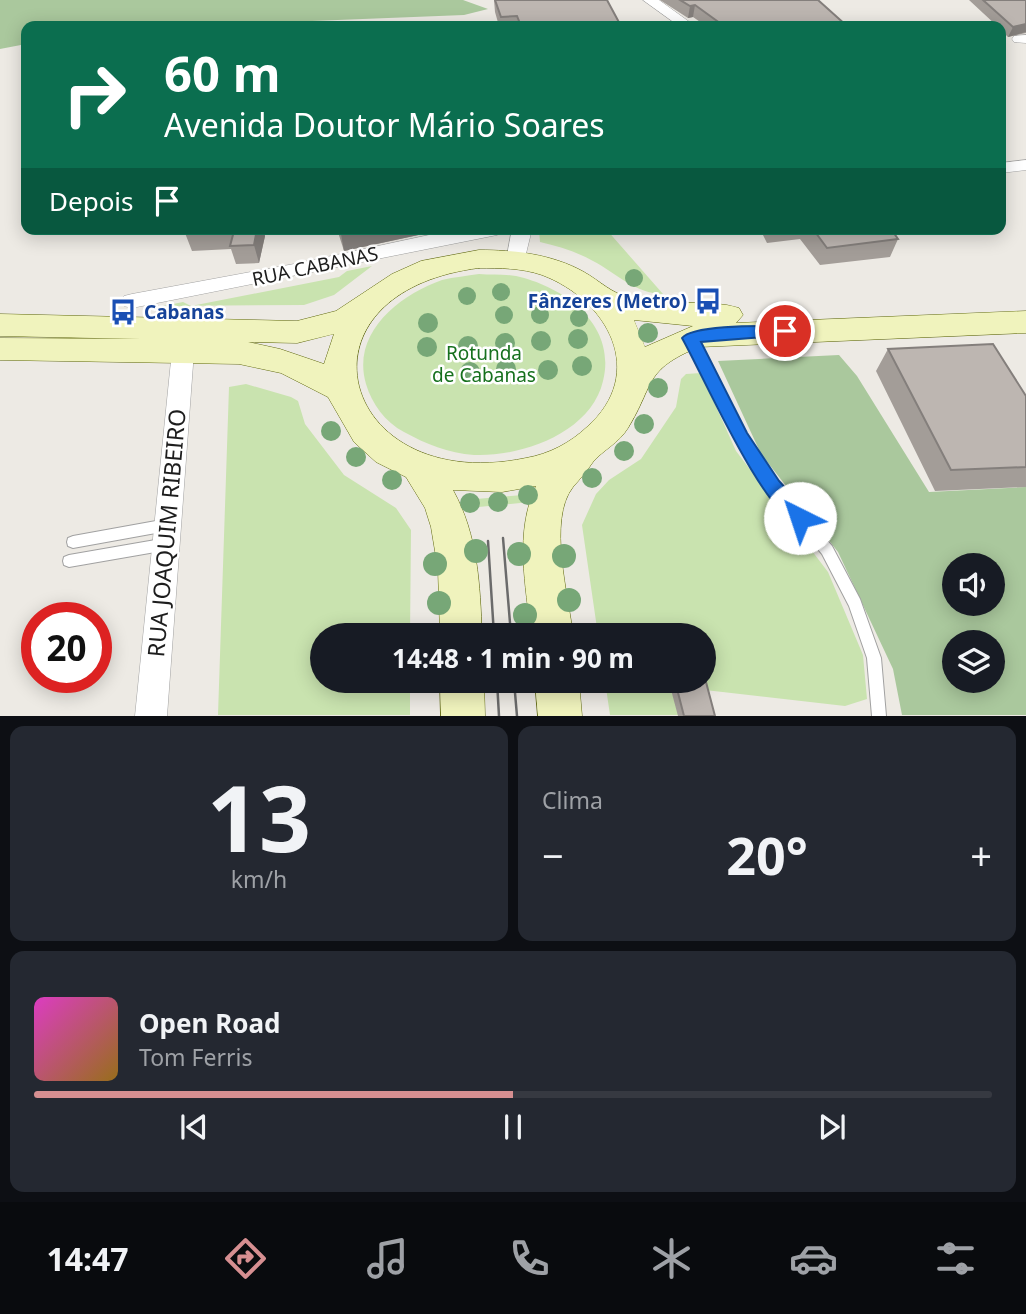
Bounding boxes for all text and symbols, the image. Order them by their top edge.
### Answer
text: 60 m [164,40,281,106]
icon: right [49,49,140,140]
text: Avenida Doutor Mário Soares [164,103,605,146]
icon: arrive [148,182,186,220]
text: Depois [49,183,134,219]
street label: RUA CABANAS [250,240,380,292]
bus stop icon: Fânzeres (Metro) [693,286,723,316]
place label: Fânzeres (Metro) [528,288,687,314]
bus stop icon: Cabanas [108,297,138,327]
place label: Cabanas [144,299,224,325]
pin [755,301,815,361]
icon: arrive [766,312,804,350]
park label: Rotunda de Cabanas [432,340,536,388]
street label: RUA JOAQUIM RIBEIRO [139,408,193,658]
position arrow [763,481,837,555]
map controls [942,553,1005,693]
button: sound [942,553,1005,616]
speed limit sign: 20 [21,602,112,693]
button: layers [942,630,1005,693]
text: 14:48 · 1 min · 90 m [392,640,634,676]
text: 13 [207,755,311,879]
text: Clima [542,784,603,816]
text: 20° [726,819,808,890]
text: − [542,829,564,881]
text: + [970,829,992,881]
text: km/h [231,863,287,895]
text: Open Road [139,1005,281,1041]
text: Tom Ferris [139,1041,252,1073]
icon: previous [175,1108,213,1146]
icon: pause [494,1108,532,1146]
icon: next [813,1108,851,1146]
icon: directions [221,1234,270,1283]
icon: music [363,1234,412,1283]
icon: phone [505,1234,554,1283]
icon: climate [647,1234,696,1283]
icon: car [789,1234,838,1283]
icon: filters [931,1234,980,1283]
text: 14:47 [46,1237,129,1280]

